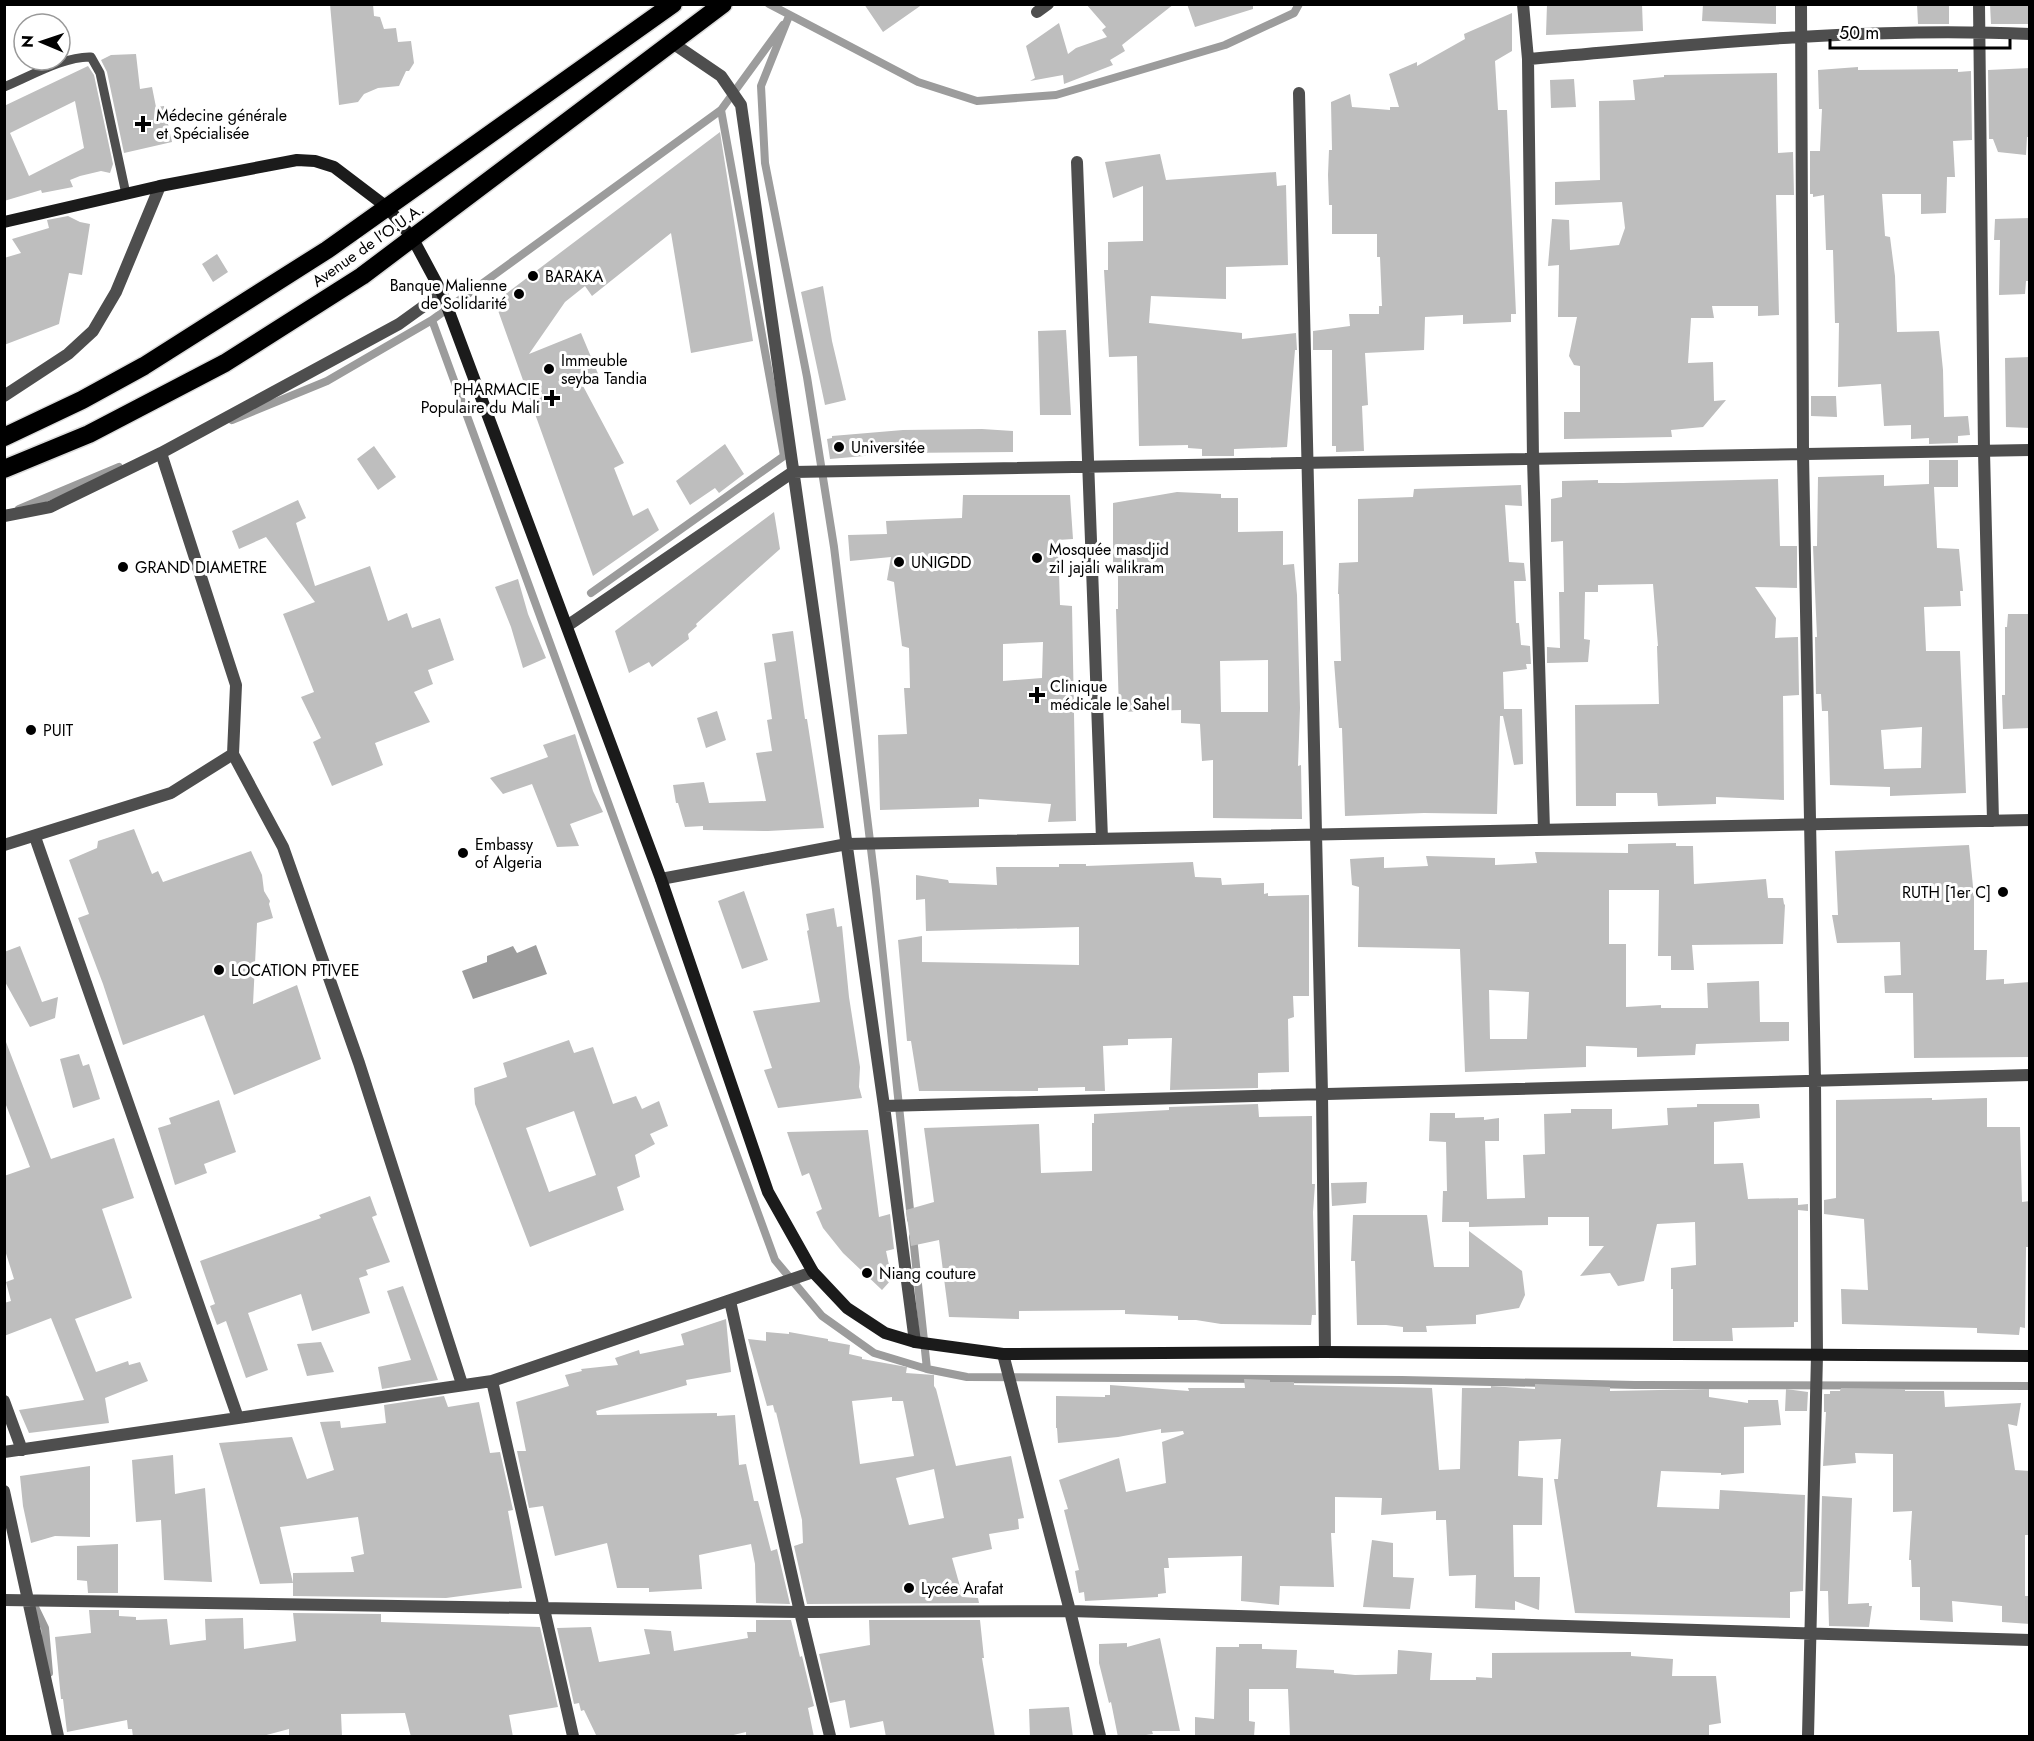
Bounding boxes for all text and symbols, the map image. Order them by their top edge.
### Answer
north arrow [12,12,72,72]
scale bar [1830,12,2010,50]
text: 50 m [1839,20,1879,46]
text: N [16,35,39,48]
place label: Médecine générale et Spécialisée [156,104,287,145]
marker: Médecine générale et Spécialisée [134,115,152,133]
street label: Avenue de l'O.U.A. [307,198,429,292]
place label: BARAKA [545,265,604,288]
marker: BARAKA [526,269,540,283]
place label: Banque Malienne de Solidarité [390,274,507,315]
marker: Banque Malienne de Solidarité [512,287,526,301]
place label: Immeuble seyba Tandia [561,349,647,390]
marker: Immeuble seyba Tandia [542,362,556,376]
place label: PHARMACIE Populaire du Mali [421,378,540,419]
marker: PHARMACIE Populaire du Mali [545,391,559,405]
place label: Universitée [851,436,925,459]
marker: Universitée [832,440,846,454]
place label: Mosquée masdjid zil jajali walikram [1049,538,1169,579]
place label: UNIGDD [911,551,972,574]
marker: Mosquée masdjid zil jajali walikram [1030,551,1044,565]
marker: UNIGDD [892,555,906,569]
place label: GRAND DIAMETRE [135,556,267,579]
marker: GRAND DIAMETRE [116,560,130,574]
place label: Clinique médicale le Sahel [1050,675,1170,716]
marker: Clinique médicale le Sahel [1028,686,1046,704]
place label: PUIT [43,719,74,742]
marker: PUIT [24,723,38,737]
place label: Embassy of Algeria [475,833,542,874]
marker: Embassy of Algeria [456,846,470,860]
place label: RUTH [1er C] [1902,881,1991,904]
marker: RUTH [1er C] [1996,885,2010,899]
place label: LOCATION PTIVEE [231,959,360,982]
marker: LOCATION PTIVEE [212,963,226,977]
place label: Niang couture [879,1262,976,1285]
marker: Niang couture [860,1266,874,1280]
place label: Lycée Arafat [921,1577,1003,1600]
marker: Lycée Arafat [902,1581,916,1595]

